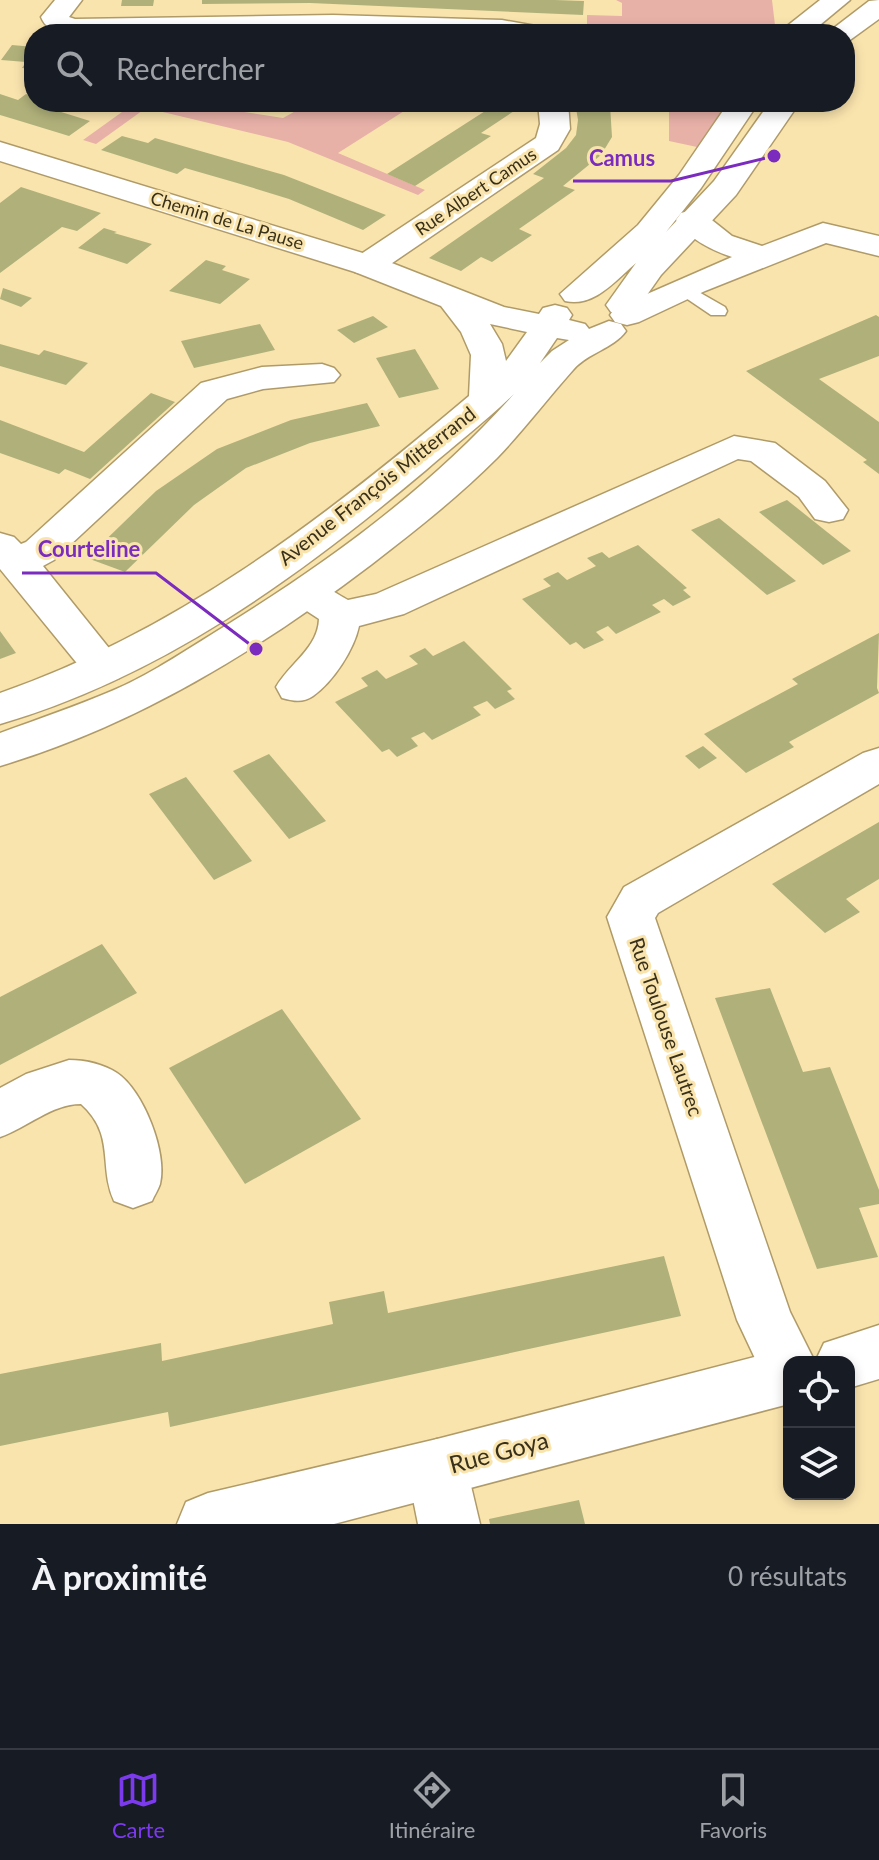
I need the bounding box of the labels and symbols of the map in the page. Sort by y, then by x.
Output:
callout: Camus [573,135,671,181]
street label: Rue Albert Camus [411,142,540,240]
text: Camus [589,144,655,171]
street label: Chemin de La Pause [148,186,307,254]
street label: Avenue François Mitterrand [273,401,480,570]
callout: Courteline [22,527,156,573]
text: Courteline [38,535,141,562]
street label: Rue Toulouse Lautrec [625,934,709,1120]
street label: Rue Goya [446,1424,551,1479]

